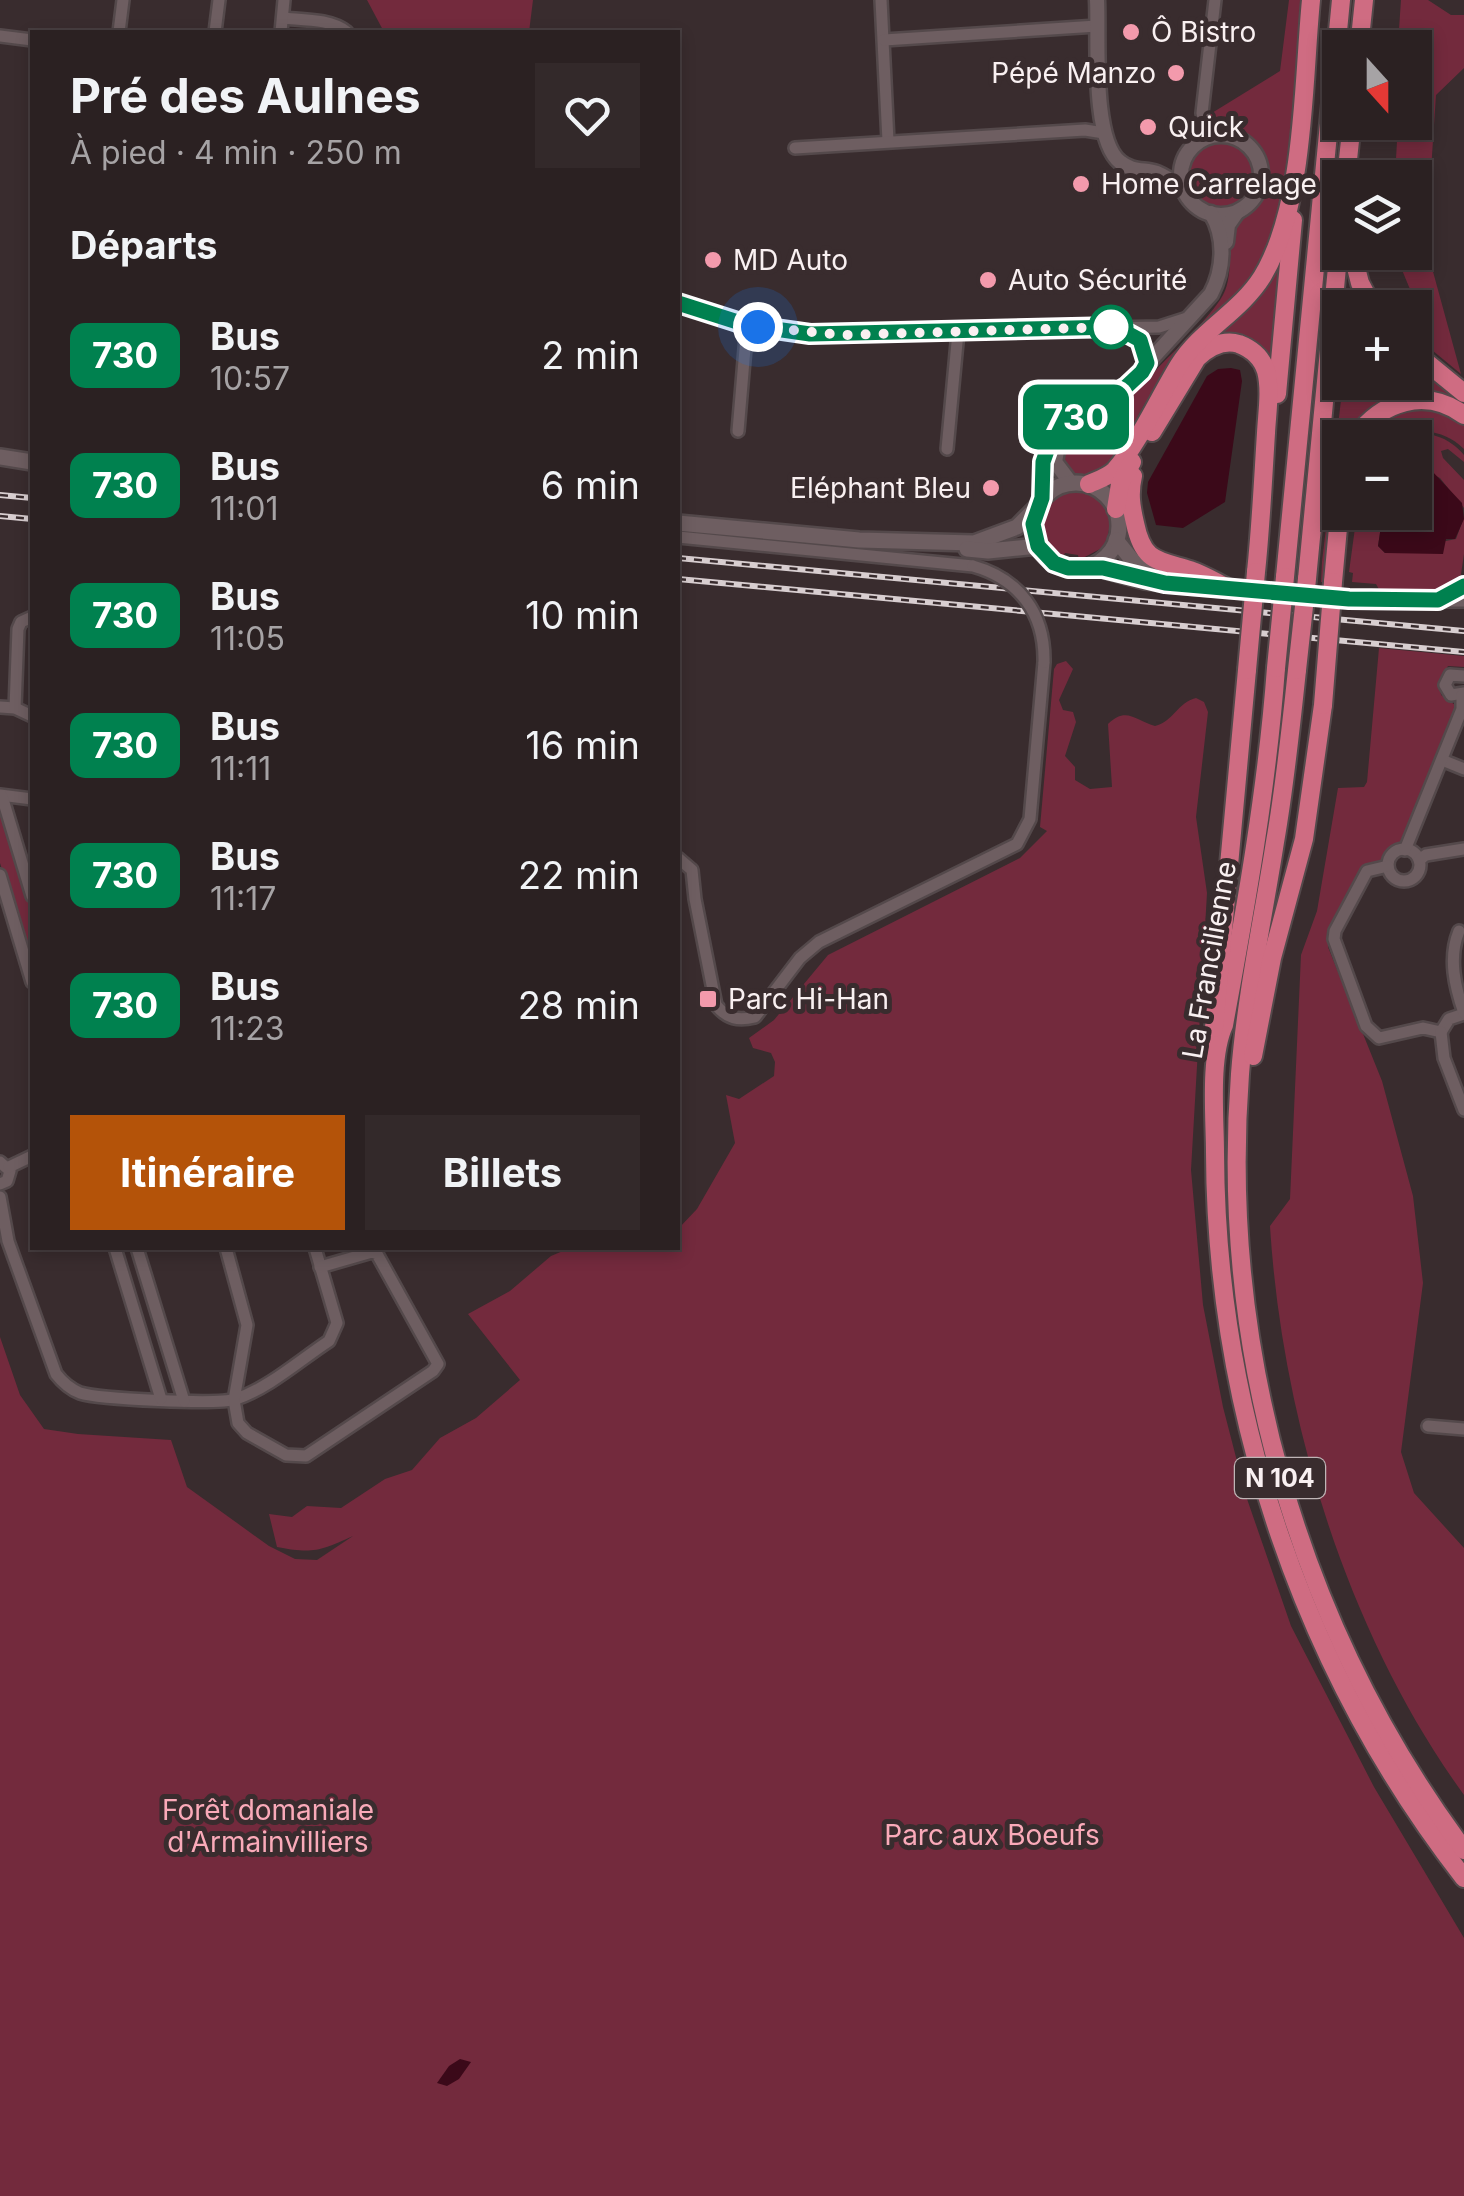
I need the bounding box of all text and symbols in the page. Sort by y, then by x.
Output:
place label: Ô Bistro [1151,15,1256,49]
marker: Ô Bistro [1120,21,1142,43]
north arrow [1322,30,1432,140]
map controls [1322,30,1432,530]
place label: Pépé Manzo [991,56,1156,90]
marker: Pépé Manzo [1165,62,1187,84]
button: heart [535,63,640,168]
text: Pré des Aulnes [70,66,421,125]
place label: Quick [1168,110,1244,144]
marker: Quick [1137,116,1159,138]
text: À pied · 4 min · 250 m [70,133,402,172]
button: layers [1322,160,1432,270]
place label: Home Carrelage [1101,167,1317,201]
marker: Home Carrelage [1070,173,1092,195]
text: Départs [70,222,218,268]
place label: MD Auto [733,243,848,277]
marker: MD Auto [702,249,724,271]
place label: Auto Sécurité [1008,263,1187,297]
marker: Auto Sécurité [977,269,999,291]
button: + [1322,290,1432,400]
your location [733,302,783,352]
unlabelled marker [1090,306,1132,348]
text: Bus [210,313,280,359]
text: 2 min [541,332,640,378]
text: 730 [92,334,158,376]
text: 10:57 [210,359,290,398]
line badge: 730 [1018,384,1134,450]
text: 730 [1043,396,1109,438]
button: − [1322,420,1432,530]
text: Bus [210,443,280,489]
text: 6 min [541,462,640,508]
text: 730 [92,464,158,506]
place label: Eléphant Bleu [790,471,971,505]
marker: Eléphant Bleu [980,477,1002,499]
text: 11:01 [210,489,278,528]
text: Bus [210,573,280,619]
text: 10 min [525,592,640,638]
text: 730 [92,594,158,636]
text: 11:05 [210,619,285,658]
text: Bus [210,703,280,749]
text: 16 min [525,722,640,768]
text: 730 [92,724,158,766]
text: 11:11 [210,749,271,788]
text: Bus [210,833,280,879]
text: 22 min [518,852,640,898]
text: 730 [92,854,158,896]
street label: La Francilienne [1175,859,1243,1061]
text: 11:17 [210,879,276,918]
text: Bus [210,963,280,1009]
text: 28 min [518,982,640,1028]
place label: Parc Hi-Han [728,982,889,1016]
text: 730 [92,984,158,1026]
marker: Parc Hi-Han [697,988,719,1010]
text: 11:23 [210,1009,285,1048]
button: Itinéraire [70,1115,345,1230]
button: Billets [365,1115,640,1230]
road number: N 104 [1235,1458,1325,1498]
park label: Forêt domaniale d'Armainvilliers [162,1793,374,1859]
park label: Parc aux Boeufs [884,1818,1100,1852]

